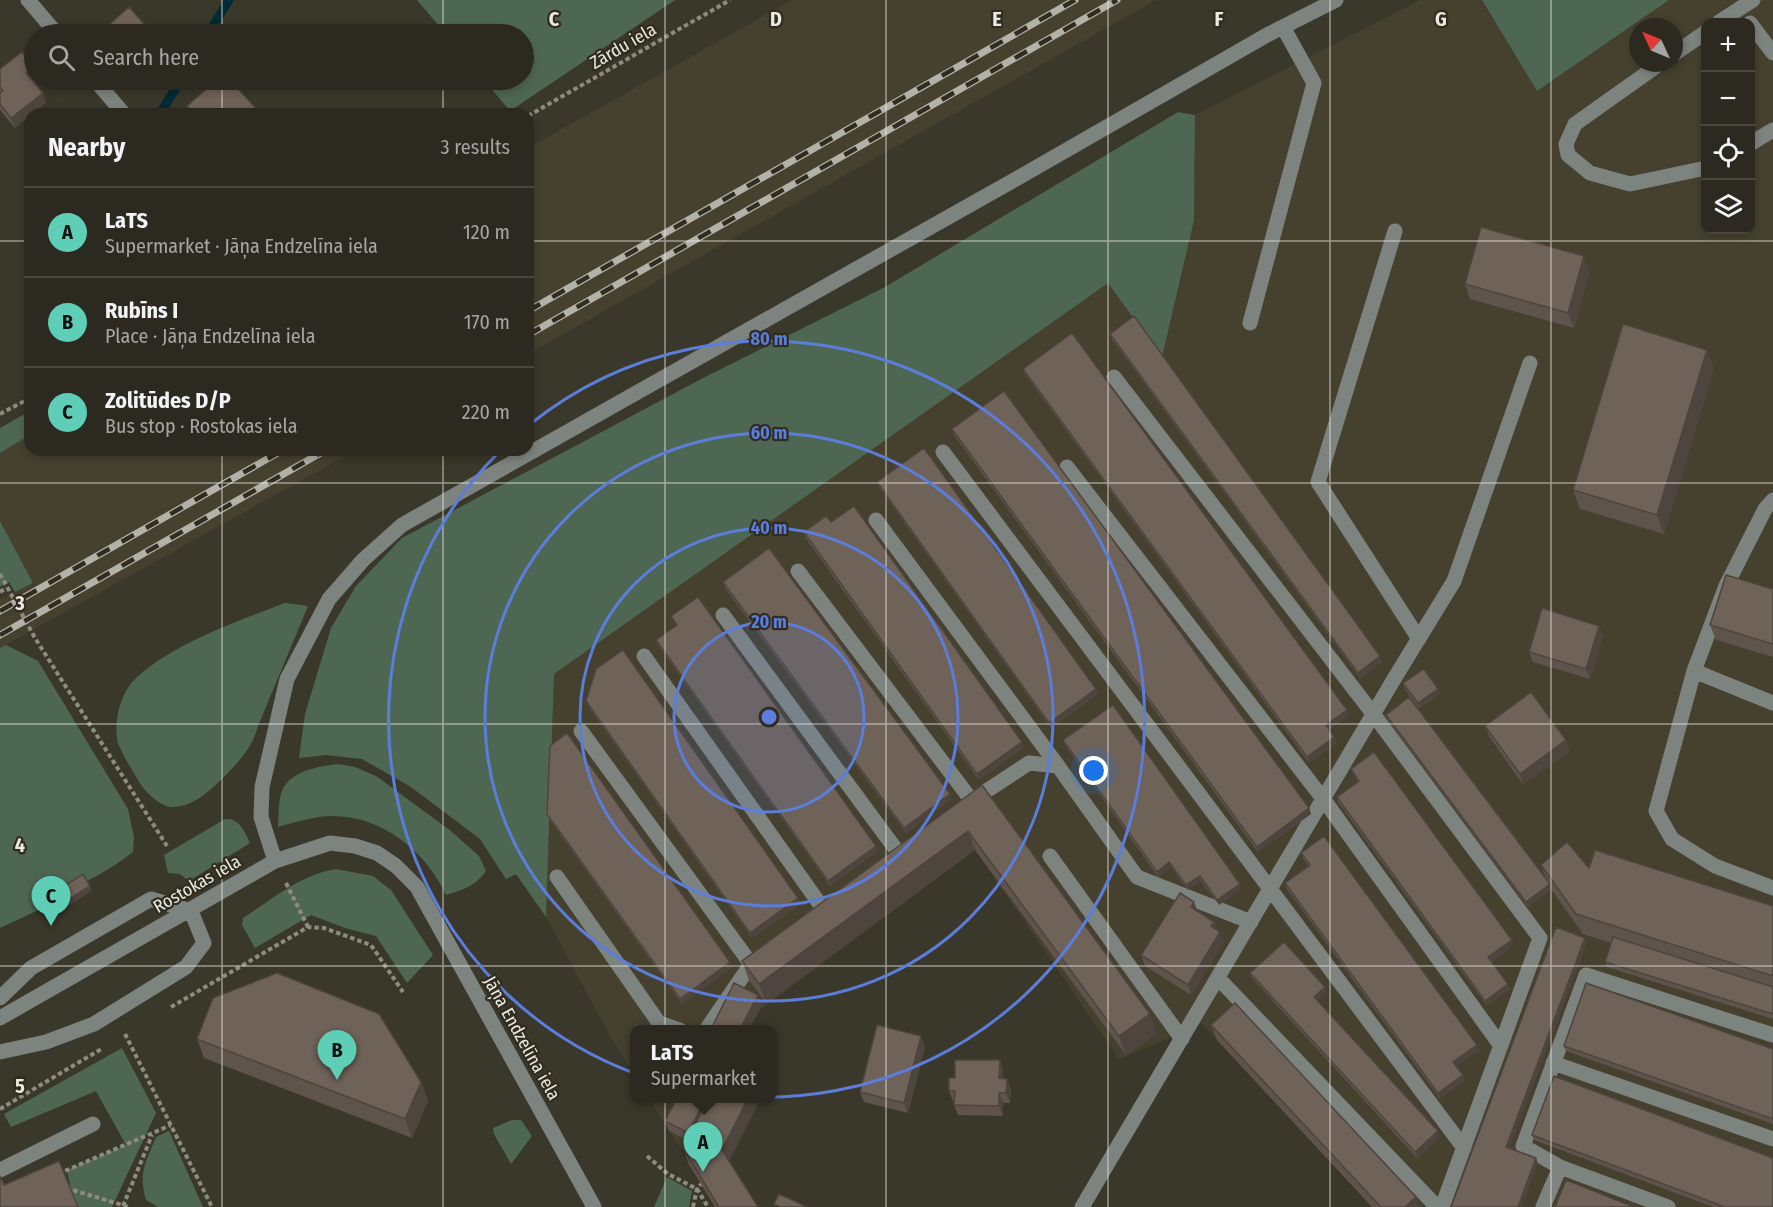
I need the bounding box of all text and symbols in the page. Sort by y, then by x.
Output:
text: C [549,7,560,31]
text: D [770,7,782,31]
text: E [992,7,1002,31]
text: F [1215,7,1224,31]
text: G [1435,7,1447,31]
street label: Zārdu iela [586,18,660,74]
north arrow [1629,18,1683,72]
map controls [1701,18,1755,234]
button: + [1701,18,1755,72]
search box [24,24,534,90]
icon: search [45,41,78,74]
text: Search here [93,44,199,71]
button: − [1701,72,1755,126]
button: locate [1701,126,1755,180]
text: Nearby [48,132,125,163]
text: 3 results [441,135,510,159]
button: layers [1701,180,1755,234]
text: LaTS [105,207,148,234]
text: A [62,220,73,244]
text: 120 m [463,220,510,244]
text: Supermarket · Jāņa Endzelīna iela [105,234,378,258]
text: Rubīns I [105,297,178,324]
text: B [62,310,73,334]
text: 170 m [464,310,510,334]
text: Place · Jāņa Endzelīna iela [105,324,316,348]
text: 80 m [751,328,787,350]
text: Zolitūdes D/P [105,387,231,414]
text: C [62,400,73,424]
text: 220 m [462,400,510,424]
text: Bus stop · Rostokas iela [105,414,297,438]
text: 60 m [751,422,787,444]
text: 40 m [751,517,787,539]
text: 3 [14,591,25,615]
text: 20 m [750,611,787,633]
centre of rings [759,707,779,727]
your location [1079,756,1108,785]
text: 4 [15,833,25,857]
street label: Rostokas iela [149,850,245,918]
pin: C [32,876,70,926]
street label: Jāņa Endzelīna iela [479,972,565,1104]
popup [630,1025,777,1103]
pin: B [318,1030,356,1080]
text: LaTS [651,1039,694,1066]
text: Supermarket [651,1066,756,1090]
text: 5 [15,1074,25,1098]
pin: A [684,1122,722,1172]

